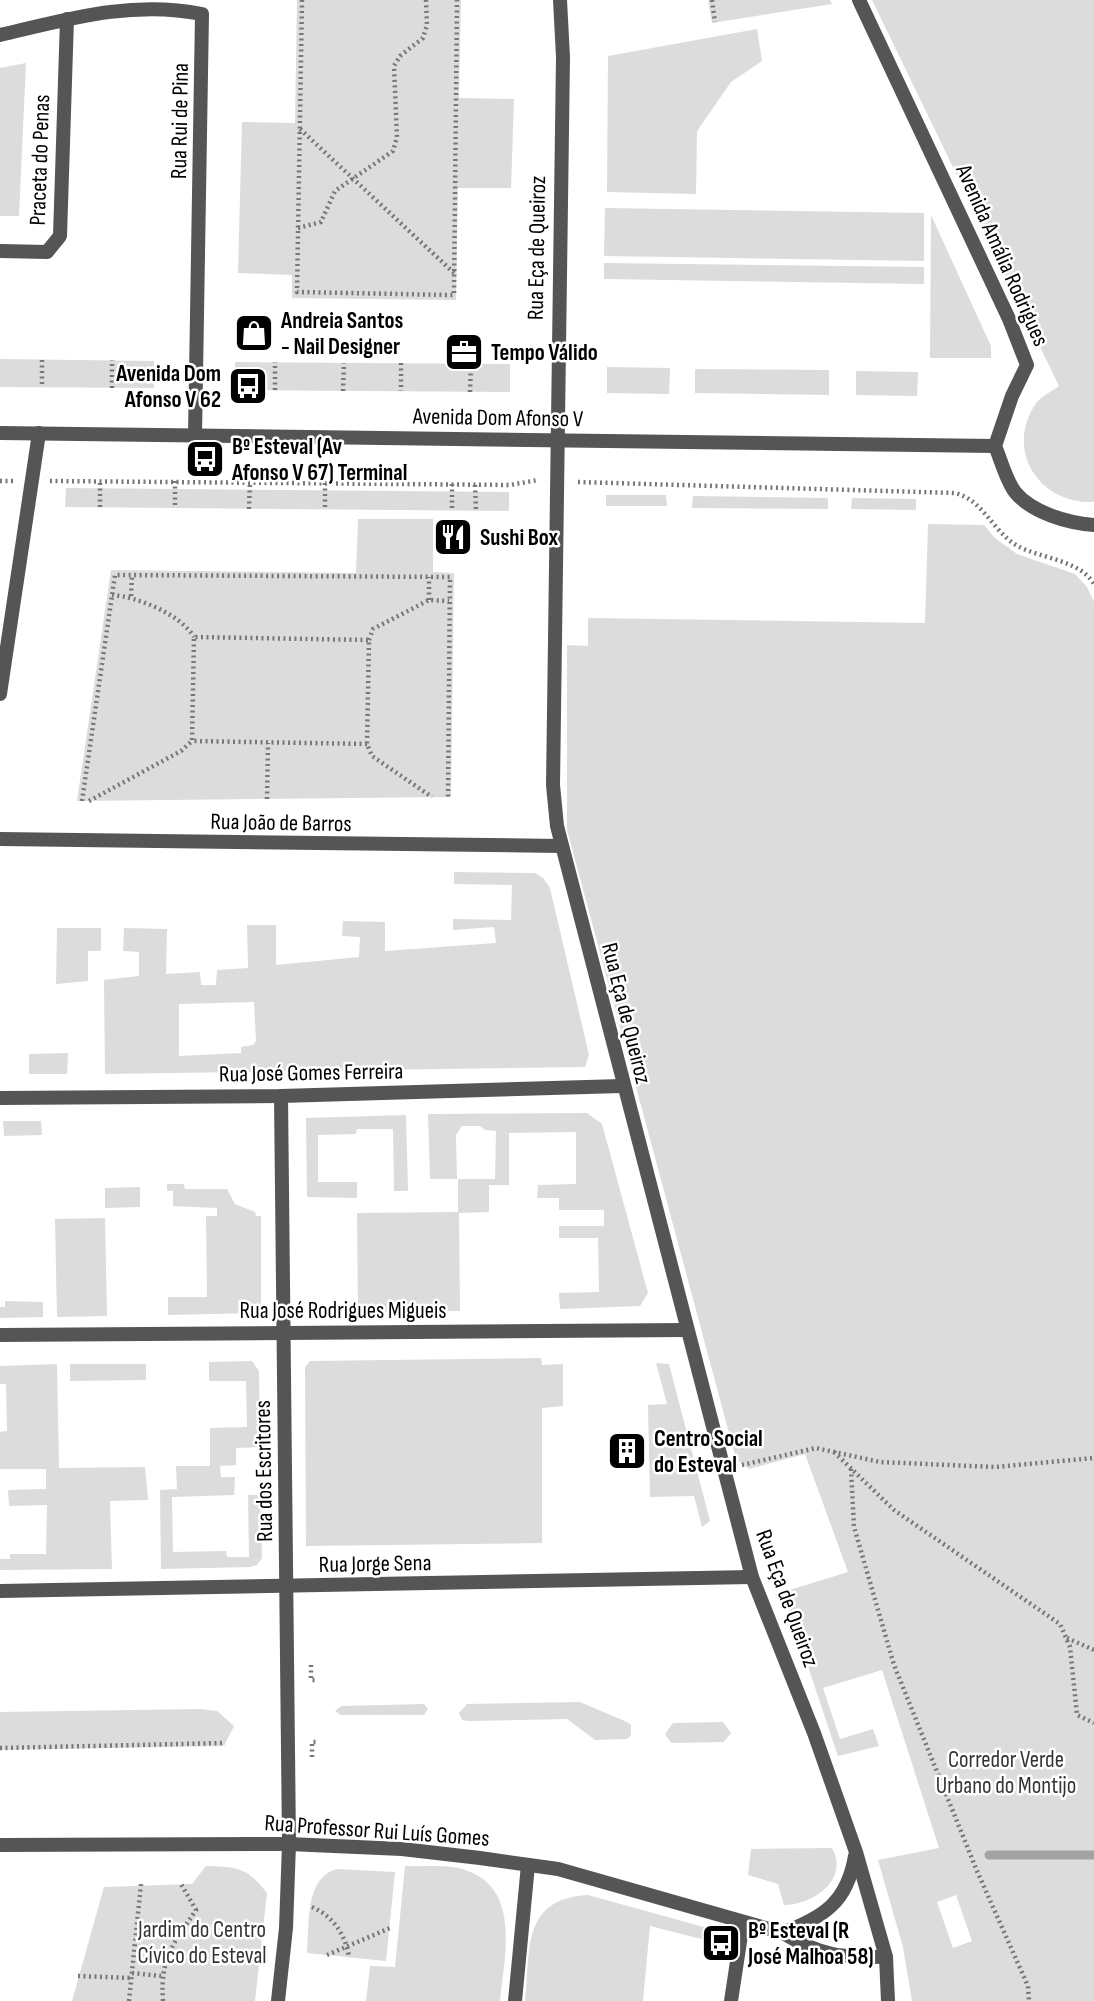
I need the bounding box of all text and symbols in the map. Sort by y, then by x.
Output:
street label: Rua Rui de Pina [165,63,195,179]
street label: Praceta do Penas [24,94,56,226]
street label: Avenida Amália Rodrigues [949,159,1055,351]
street label: Rua Eça de Queiroz [522,176,552,320]
place label: Andreia Santos - Nail Designer [280,307,403,361]
shop icon: Andreia Santos - Nail Designer [233,312,275,354]
office icon: Tempo Válido [443,331,485,373]
place label: Tempo Válido [491,339,598,367]
place label: Avenida Dom Afonso V 62 [115,360,221,414]
bus stop icon: Avenida Dom Afonso V 62 [227,365,269,407]
street label: Avenida Dom Afonso V [412,402,584,433]
place label: Bº Esteval (Av Afonso V 67) Terminal [231,433,407,487]
bus stop icon: Bº Esteval (Av Afonso V 67) Terminal [184,438,226,480]
restaurant icon: Sushi Box [432,516,474,558]
place label: Sushi Box [480,524,558,552]
street label: Rua João de Barros [210,808,352,838]
street label: Rua Eça de Queiroz [595,940,657,1087]
street label: Rua José Gomes Ferreira [219,1057,403,1089]
street label: Rua José Rodrigues Migueis [239,1297,447,1325]
street label: Rua dos Escritores [249,1400,279,1542]
place label: Centro Social do Esteval [654,1425,763,1479]
building icon: Centro Social do Esteval [606,1430,648,1472]
street label: Rua Eça de Queiroz [749,1526,825,1671]
street label: Rua Jorge Sena [318,1549,432,1579]
park label: Corredor Verde Urbano do Montijo [936,1746,1076,1800]
street label: Rua Professor Rui Luís Gomes [264,1809,490,1853]
park label: Jardim do Centro Cívico do Esteval [137,1916,267,1970]
place label: Bº Esteval (R José Malhoa 58) [747,1917,874,1971]
bus stop icon: Bº Esteval (R José Malhoa 58) [700,1922,742,1964]

